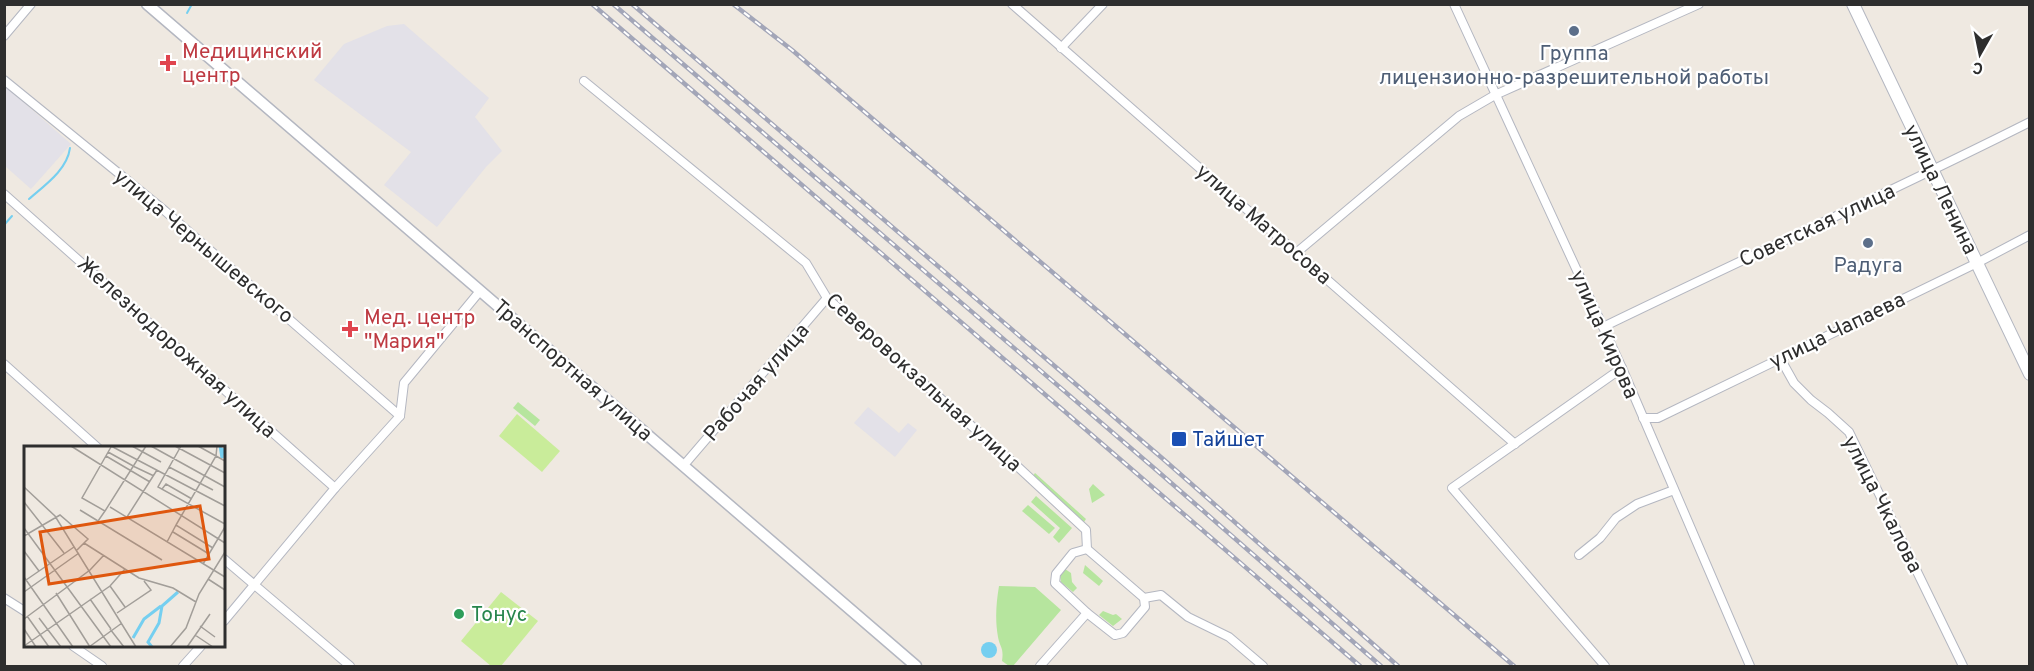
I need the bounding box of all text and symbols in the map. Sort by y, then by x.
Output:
marker: Группа лицензионно-разрешительной работы [1567,24,1581,38]
north arrow [1950,24,2010,84]
place label: Медицинский центр [182,39,322,90]
place label: Группа лицензионно-разрешительной работы [1379,41,1769,92]
marker: Медицинский центр [159,54,177,72]
text: С [1971,56,1985,78]
street label: улица Ленина [1896,120,1983,259]
street label: улица Матросова [1189,159,1337,292]
street label: улица Чернышевского [107,164,299,331]
street label: Советская улица [1735,178,1900,274]
marker: Радуга [1861,236,1875,250]
street label: Железнодорожная улица [71,252,281,445]
place label: Радуга [1833,253,1903,280]
street label: улица Кирова [1563,266,1644,403]
street label: улица Чапаева [1765,287,1910,376]
street label: Северовокзальная улица [819,288,1027,478]
street label: Транспортная улица [486,294,658,448]
place label: Мед. центр "Мария" [364,305,475,356]
street label: Рабочая улица [698,318,816,448]
marker: Мед. центр "Мария" [341,320,359,338]
place label: Тайшет [1192,427,1265,454]
marker: Тайшет [1170,430,1188,448]
street label: улица Чкалова [1835,431,1928,578]
inset map [24,446,225,647]
place label: Тонус [471,602,527,629]
marker: Тонус [452,607,466,621]

